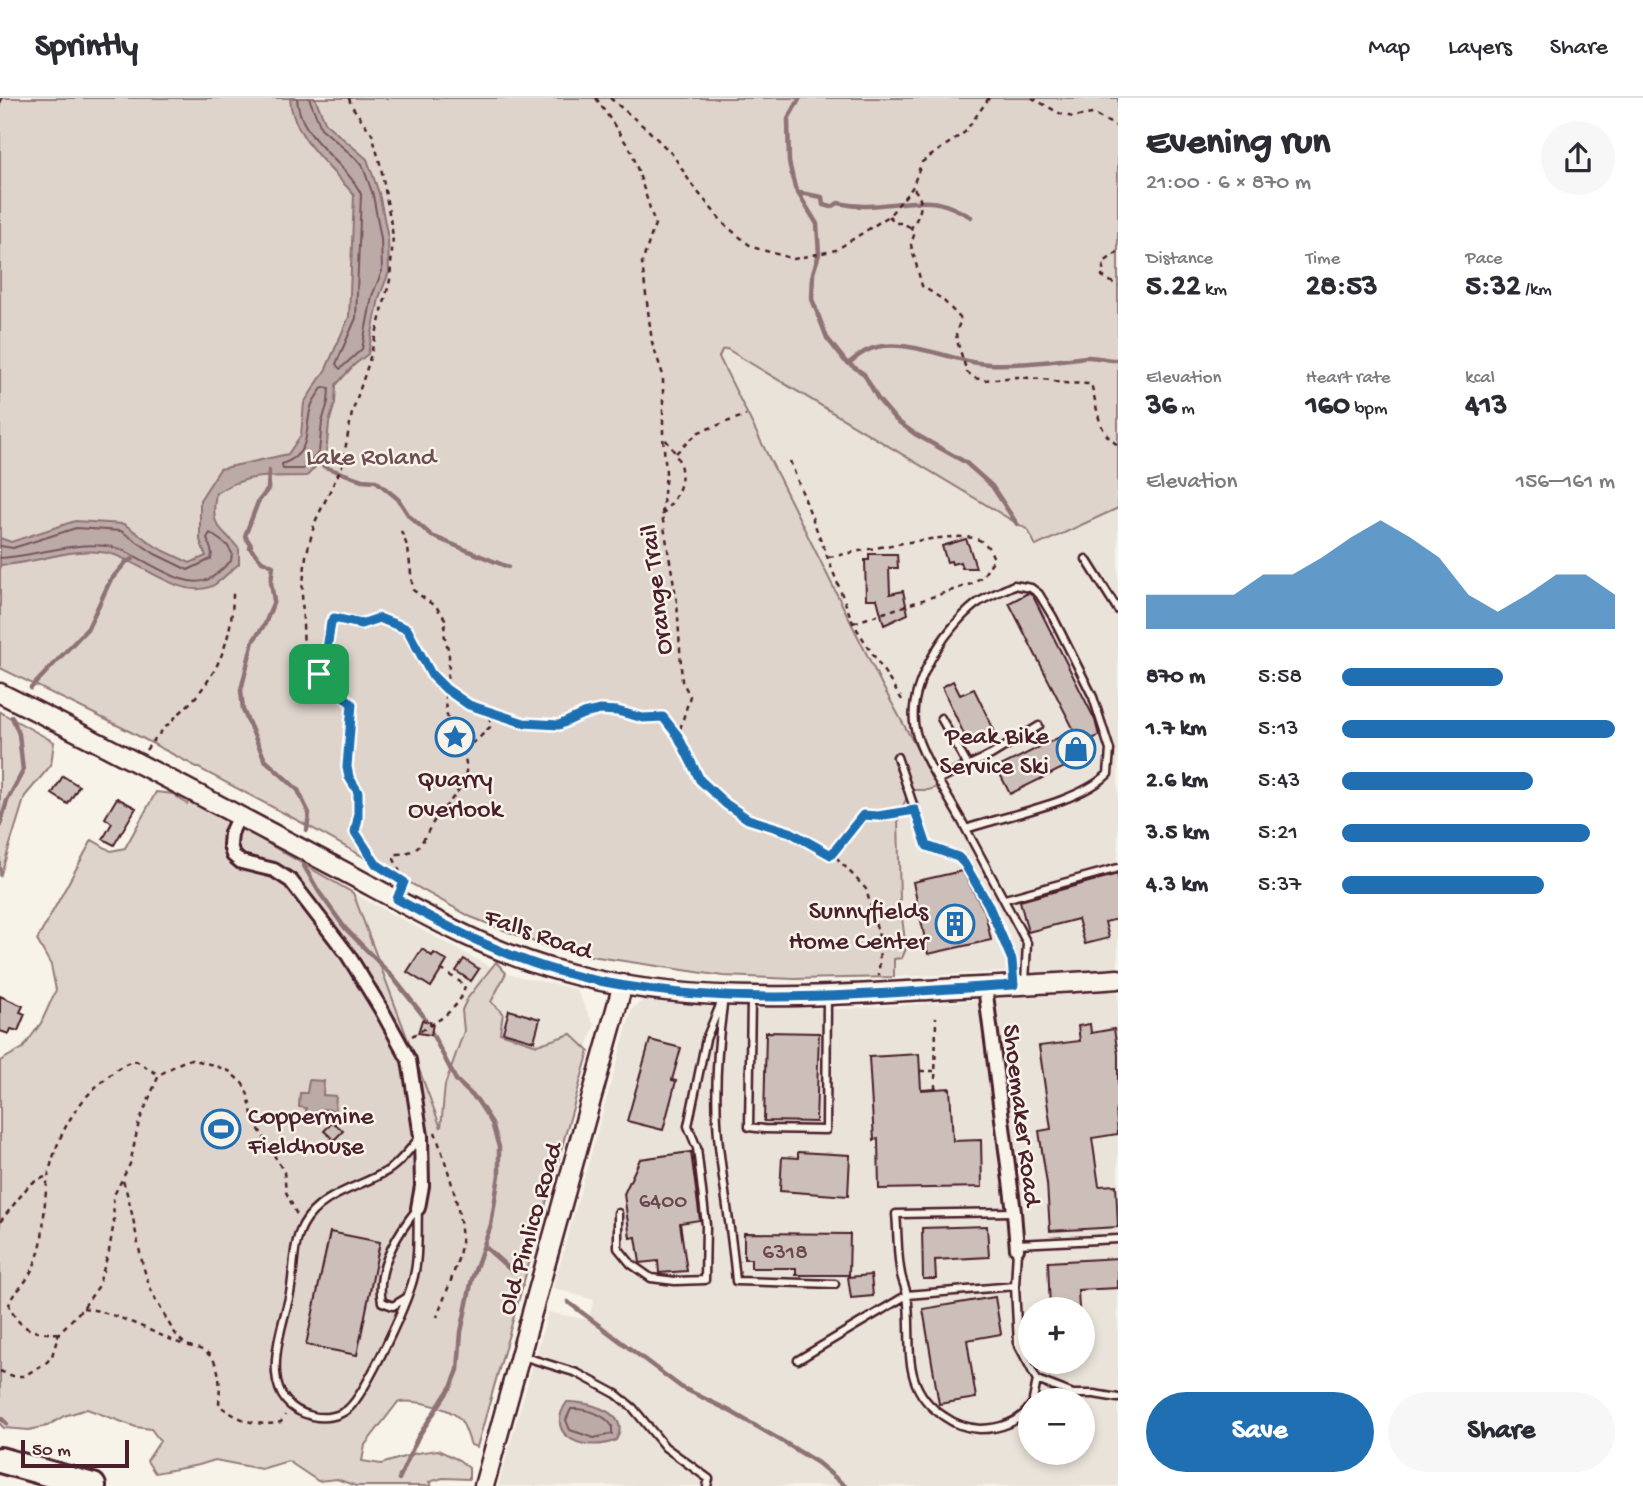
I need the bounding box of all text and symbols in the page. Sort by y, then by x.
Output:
text: Sprintly [35,29,138,67]
text: Map [1368,34,1410,63]
text: Layers [1448,34,1512,63]
text: Share [1550,34,1608,63]
button: share [1541,121,1615,195]
text: Evening run [1146,122,1330,166]
text: 21:00 · 6 × 870 m [1146,170,1311,197]
text: Distance [1146,248,1213,271]
text: Time [1306,248,1340,271]
text: Pace [1465,248,1503,271]
text: 5.22 [1146,271,1201,306]
text: 28:53 [1306,271,1378,306]
text: 5:32 [1465,271,1521,306]
text: km [1201,279,1227,302]
text: /km [1521,279,1552,302]
text: Elevation [1146,367,1222,390]
text: Heart rate [1306,367,1391,390]
text: kcal [1465,367,1495,390]
text: 36 [1146,390,1177,425]
text: 160 [1306,390,1350,425]
text: 413 [1465,390,1507,425]
text: m [1177,398,1195,421]
text: bpm [1350,398,1387,421]
park label: Lake Roland [306,444,438,475]
text: Elevation [1146,469,1237,496]
text: 156–161 m [1516,469,1615,496]
street label: Orange Trail [635,523,682,656]
pin [289,644,349,704]
icon: arrive [300,655,338,693]
text: 870 m [1146,664,1205,691]
text: 5:58 [1258,664,1302,691]
place icon: Quarry Overlook [434,716,476,758]
text: 1.7 km [1146,716,1207,743]
text: 5:13 [1258,716,1299,743]
place label: Peak Bike Service Ski [940,723,1050,784]
shop icon: Peak Bike Service Ski [1055,728,1097,770]
place label: Quarry Overlook [408,766,504,827]
text: 2.6 km [1146,768,1208,795]
text: 5:43 [1258,768,1300,795]
text: 3.5 km [1146,820,1209,847]
text: 5:21 [1258,820,1298,847]
text: 4.3 km [1146,872,1208,899]
text: 5:37 [1258,872,1301,899]
place label: Sunnyfields Home Center [789,898,931,959]
street label: Falls Road [479,903,597,970]
building icon: Sunnyfields Home Center [934,903,976,945]
street label: Shoemaker Road [993,1023,1046,1210]
place label: Coppermine Fieldhouse [247,1103,374,1164]
sports icon: Coppermine Fieldhouse [200,1108,242,1150]
street label: Old Pimlico Road [493,1138,572,1319]
house number: 6400 [639,1189,687,1216]
house number: 6318 [762,1240,808,1267]
map controls [1018,1297,1095,1465]
button: + [1018,1297,1095,1374]
button: − [1018,1388,1095,1465]
button: Save [1146,1392,1374,1472]
button: Share [1388,1392,1615,1472]
scale bar [21,1437,130,1469]
text: 50 m [32,1440,71,1463]

